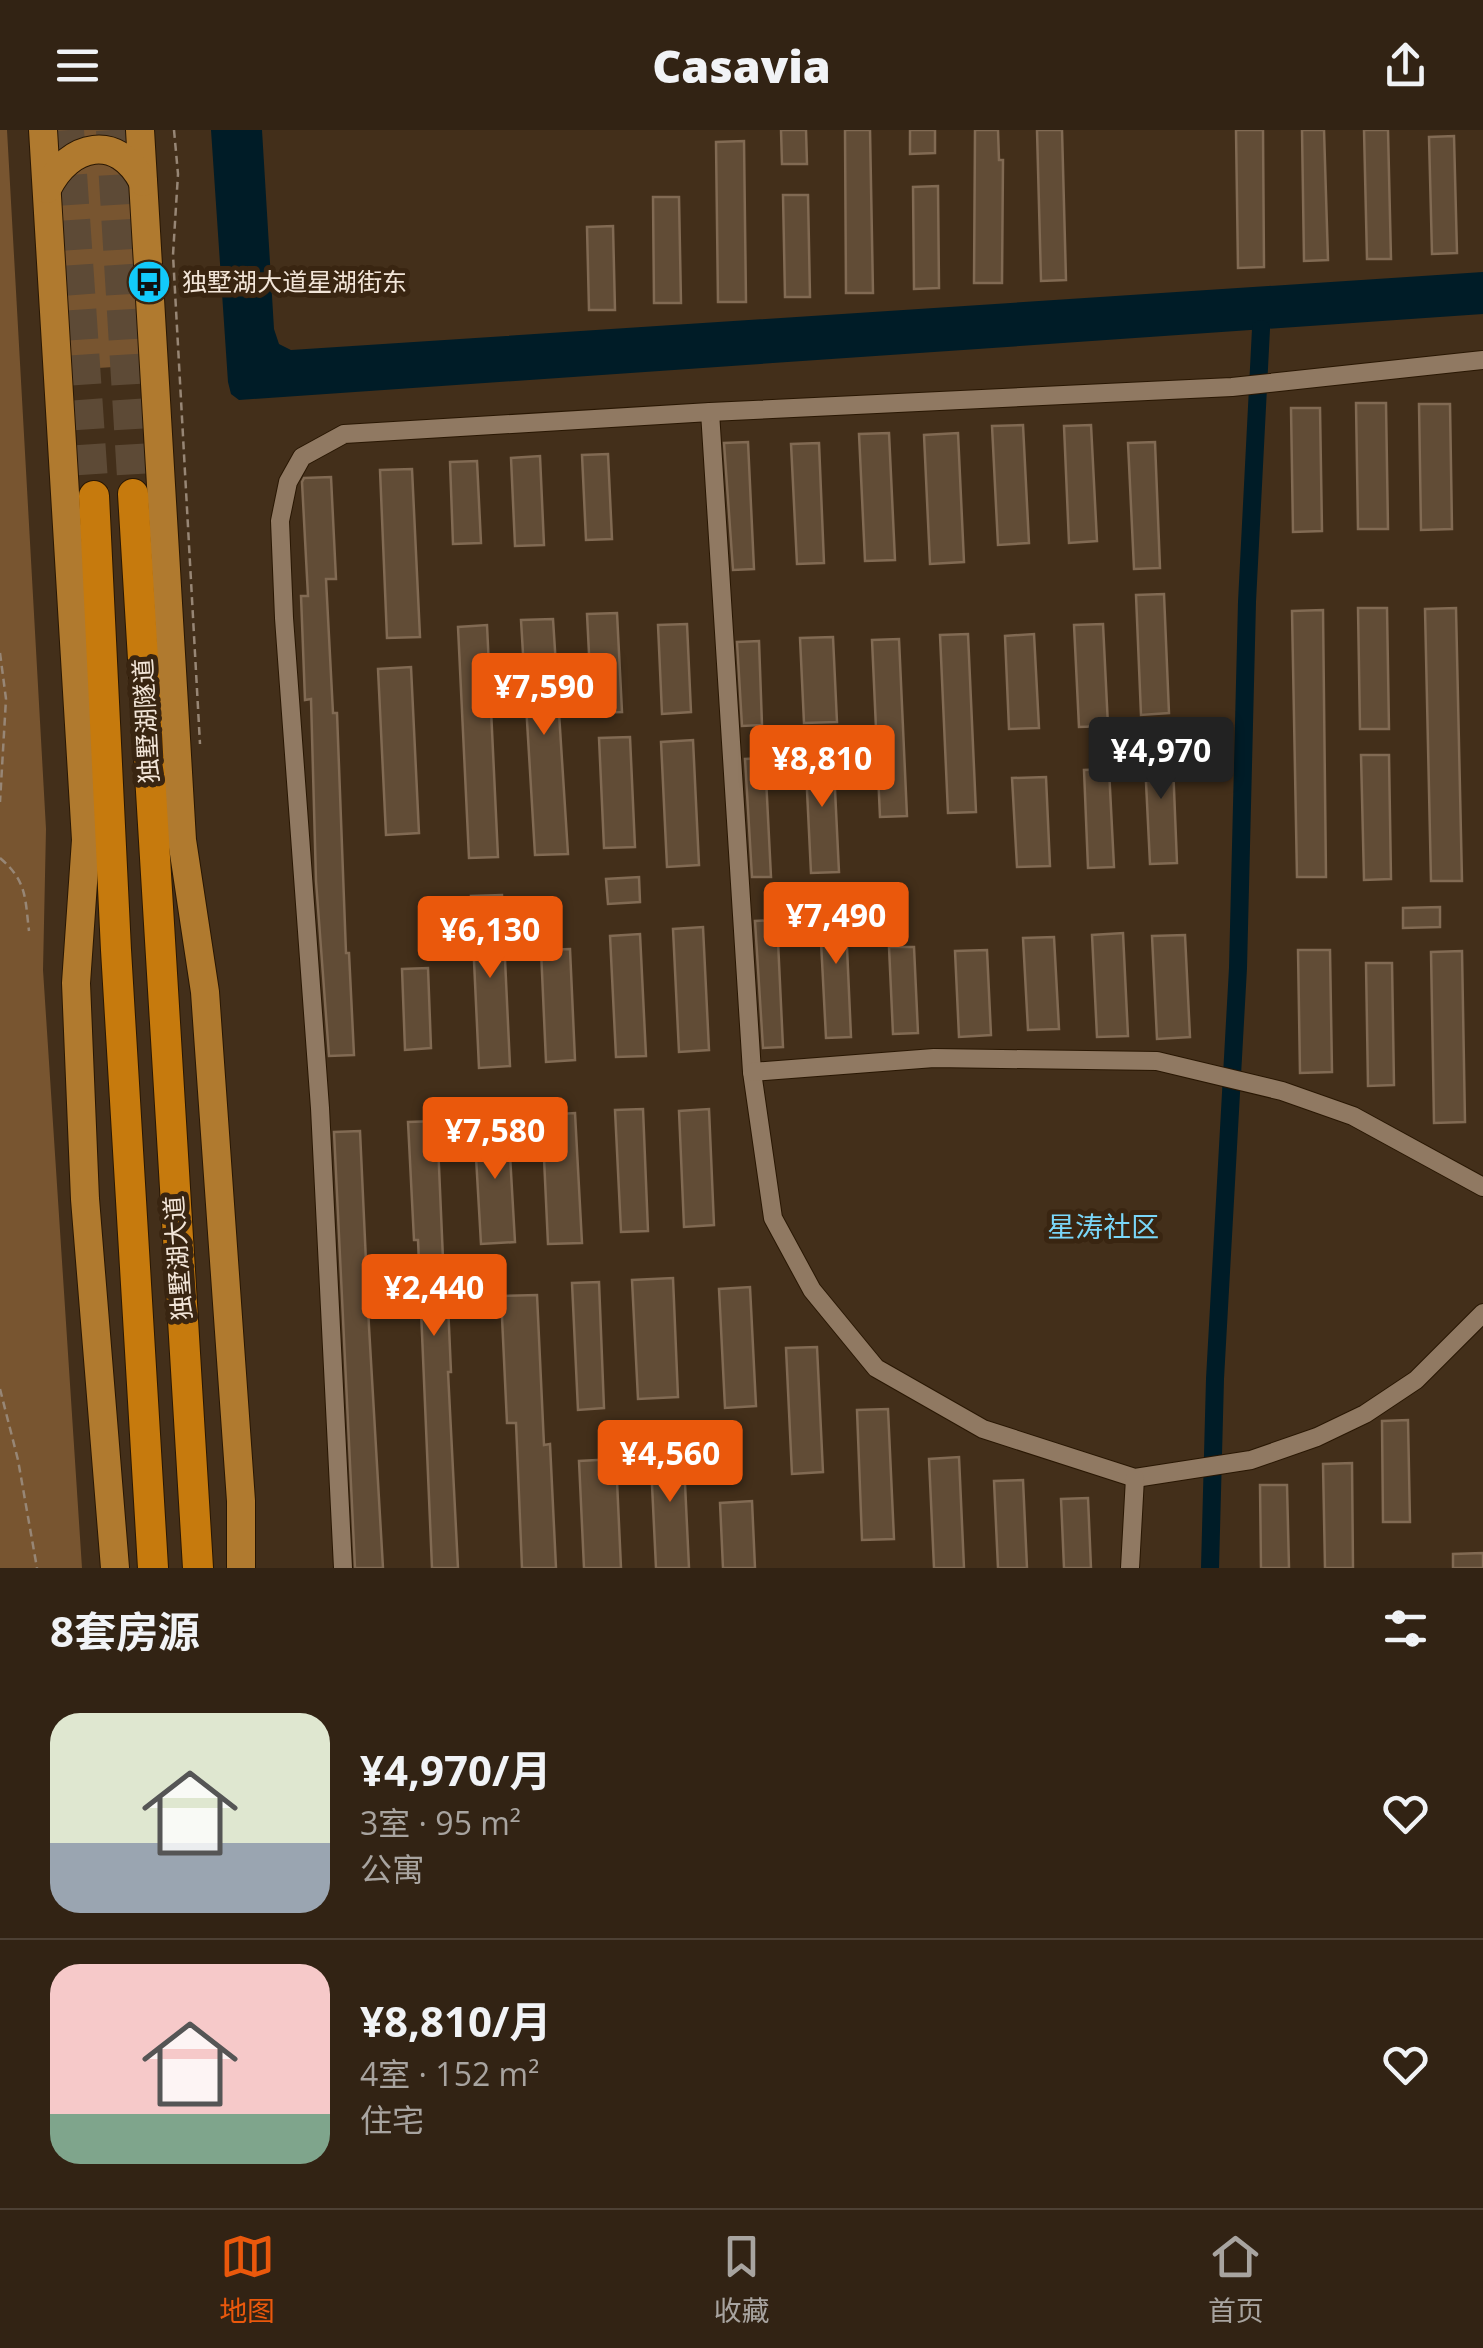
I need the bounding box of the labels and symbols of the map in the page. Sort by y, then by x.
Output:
bus stop icon: 独墅湖大道星湖街东 [126,259,172,305]
place label: 独墅湖大道星湖街东 [182,264,407,298]
pin: ¥7,590 [463,653,625,738]
street label: 独墅湖隧道 [125,658,165,784]
pin: ¥4,970 [1080,717,1242,802]
pin: ¥8,810 [741,725,903,810]
pin: ¥7,490 [755,882,917,967]
pin: ¥6,130 [409,896,571,981]
pin: ¥7,580 [414,1097,576,1182]
street label: 独墅湖大道 [156,1195,198,1322]
district label: 星涛社区 [1047,1207,1159,1245]
pin: ¥2,440 [353,1254,515,1339]
pin: ¥4,560 [589,1420,751,1505]

